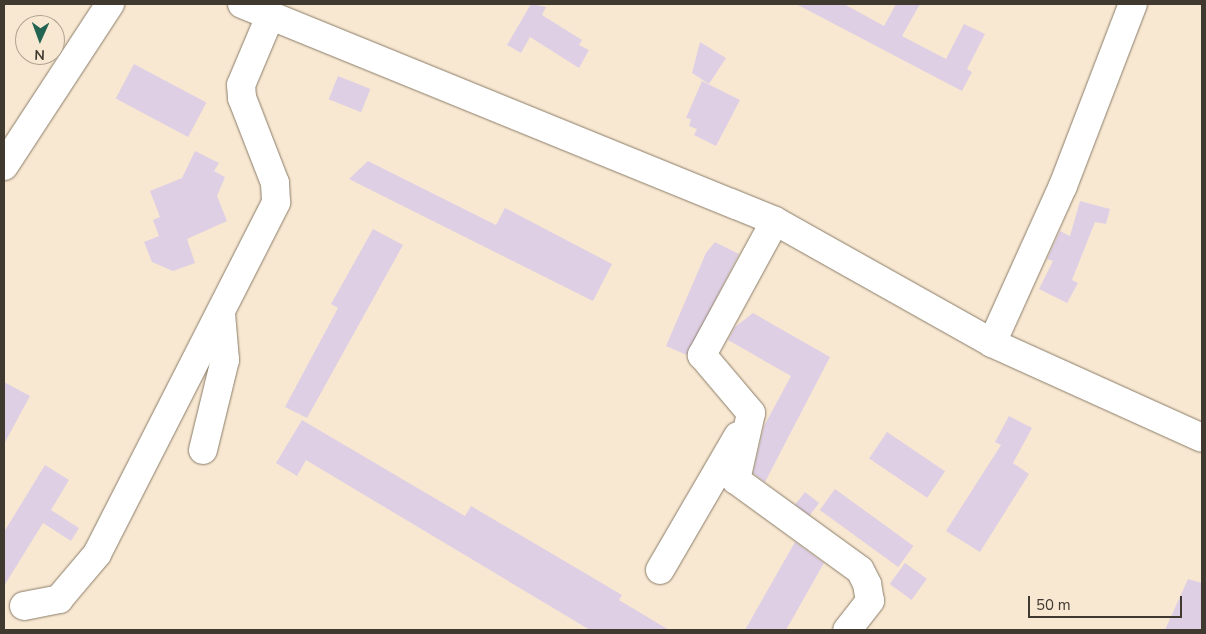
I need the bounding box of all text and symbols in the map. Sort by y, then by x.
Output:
north arrow [15,15,65,65]
text: N [34,45,45,64]
scale bar [1031,586,1185,618]
text: 50 m [1036,595,1071,615]

